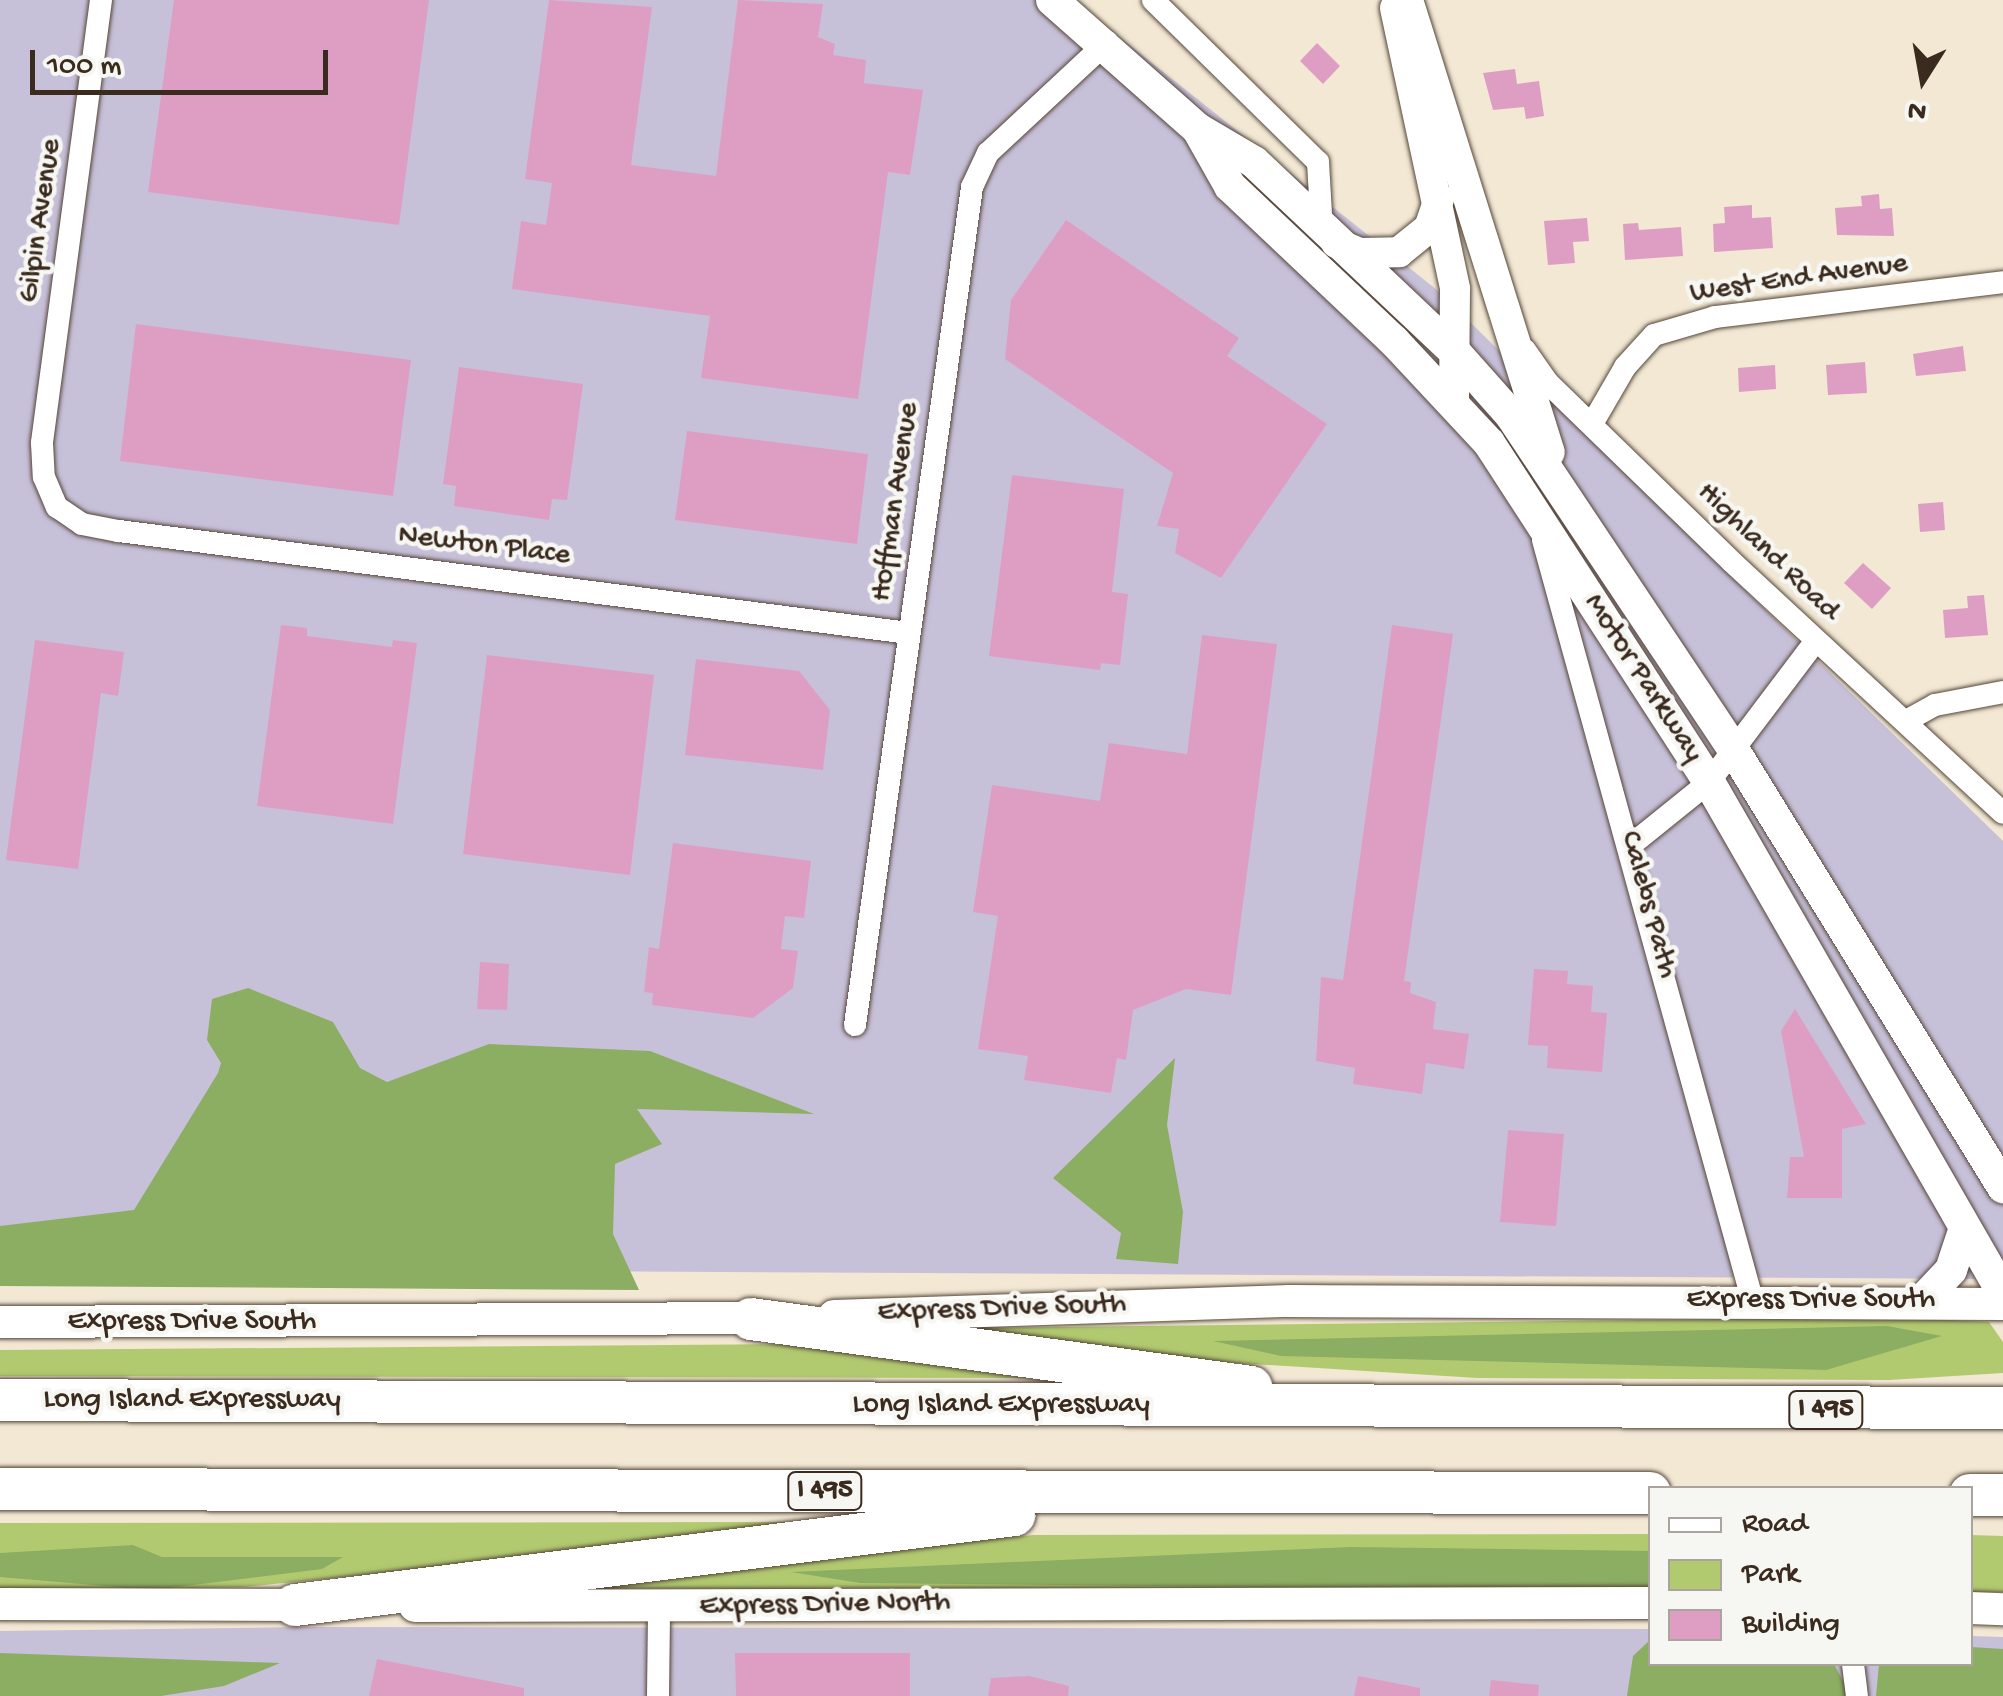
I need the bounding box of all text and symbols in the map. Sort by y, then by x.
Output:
scale bar [35,30,332,92]
north arrow [1873,30,1973,130]
text: 100 m [47,50,122,85]
text: N [1905,92,1929,128]
street label: Gilpin Avenue [13,137,71,305]
street label: West End Avenue [1688,247,1910,313]
street label: Hoffman Avenue [865,400,929,604]
street label: Highland Road [1688,476,1846,630]
street label: Newton Place [396,519,572,575]
street label: Motor Parkway [1574,588,1710,770]
street label: Calebs Path [1610,828,1684,982]
street label: Express Drive South [1687,1283,1935,1319]
street label: Express Drive South [877,1288,1127,1332]
street label: Express Drive South [68,1305,316,1341]
street label: Long Island Expressway [43,1383,341,1419]
road number: I 495 [1786,1387,1866,1433]
street label: Long Island Expressway [852,1388,1150,1424]
road number: I 495 [785,1468,865,1514]
legend [1648,1486,1973,1666]
text: Road [1742,1508,1808,1543]
text: Park [1742,1558,1799,1593]
street label: Express Drive North [699,1586,951,1626]
text: Building [1742,1608,1840,1643]

